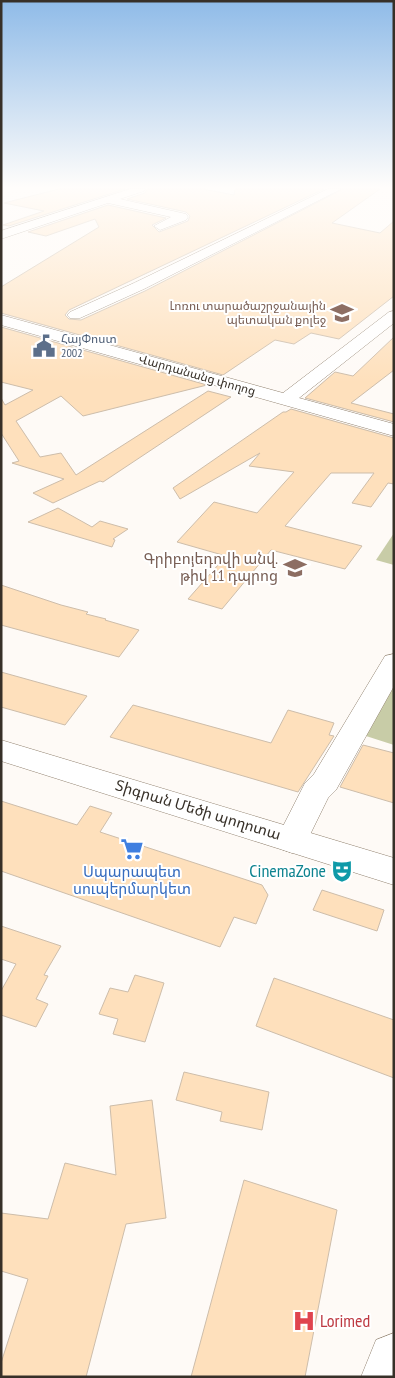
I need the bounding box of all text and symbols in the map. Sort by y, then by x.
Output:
place label: Լոռու տարածաշրջանային պետական քոլեջ [169,298,326,327]
school or university icon: Լոռու տարածաշրջանային պետական քոլեջ [329,300,355,326]
place label: ՀայՓոստ 2002 [61,331,117,360]
public building icon: ՀայՓոստ 2002 [31,333,57,359]
street label: Վարդանանց փողոց [137,351,257,398]
place label: Գրիբոյեդովի անվ. թիվ 11 դպրոց [143,549,278,585]
school or university icon: Գրիբոյեդովի անվ. թիվ 11 դպրոց [282,555,308,581]
street label: Տիգրան Մեծի պողոտա [113,775,283,844]
supermarket icon: Սպարապետ սուպերմարկետ [119,836,145,862]
theatre icon: CinemaZone [329,858,355,884]
place label: CinemaZone [249,859,326,882]
place label: Սպարապետ սուպերմարկետ [73,862,191,898]
hospital icon: Lorimed [291,1308,317,1334]
place label: Lorimed [320,1309,370,1332]

